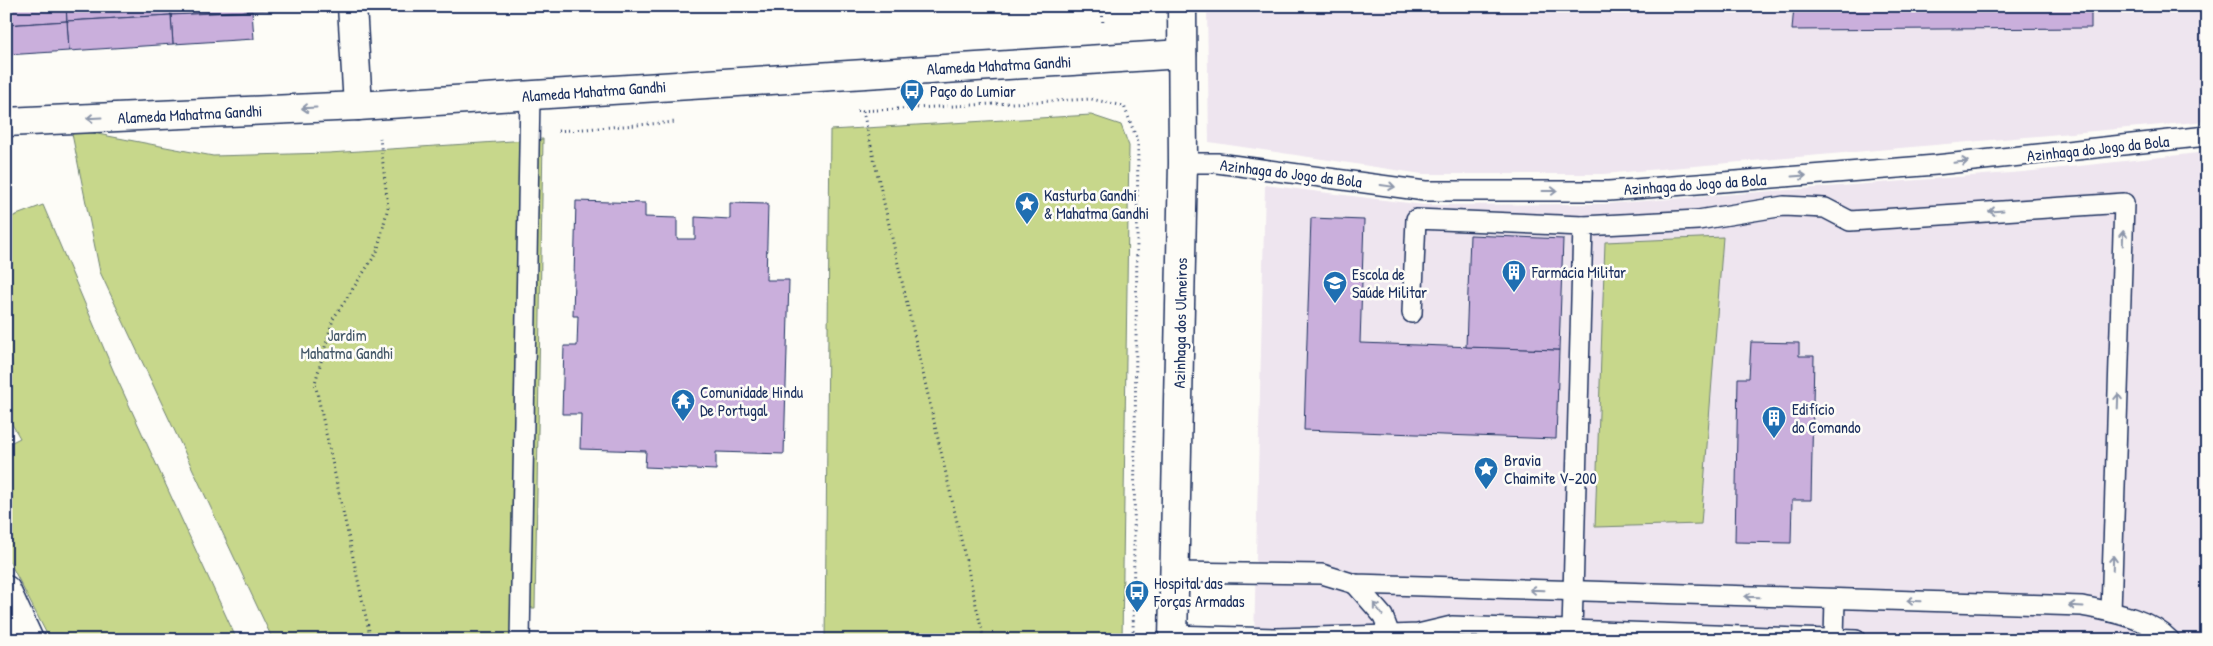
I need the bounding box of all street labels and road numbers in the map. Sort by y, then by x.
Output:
street label: Alameda Mahatma Gandhi [926,50,1072,80]
street label: Alameda Mahatma Gandhi [521,75,667,107]
street label: Alameda Mahatma Gandhi [117,99,263,129]
street label: Azinhaga do Jogo da Bola [2026,130,2170,166]
street label: Azinhaga do Jogo da Bola [1219,153,1363,193]
street label: Azinhaga do Jogo da Bola [1623,168,1767,200]
street label: Azinhaga dos Ulmeiros [1168,257,1192,389]

